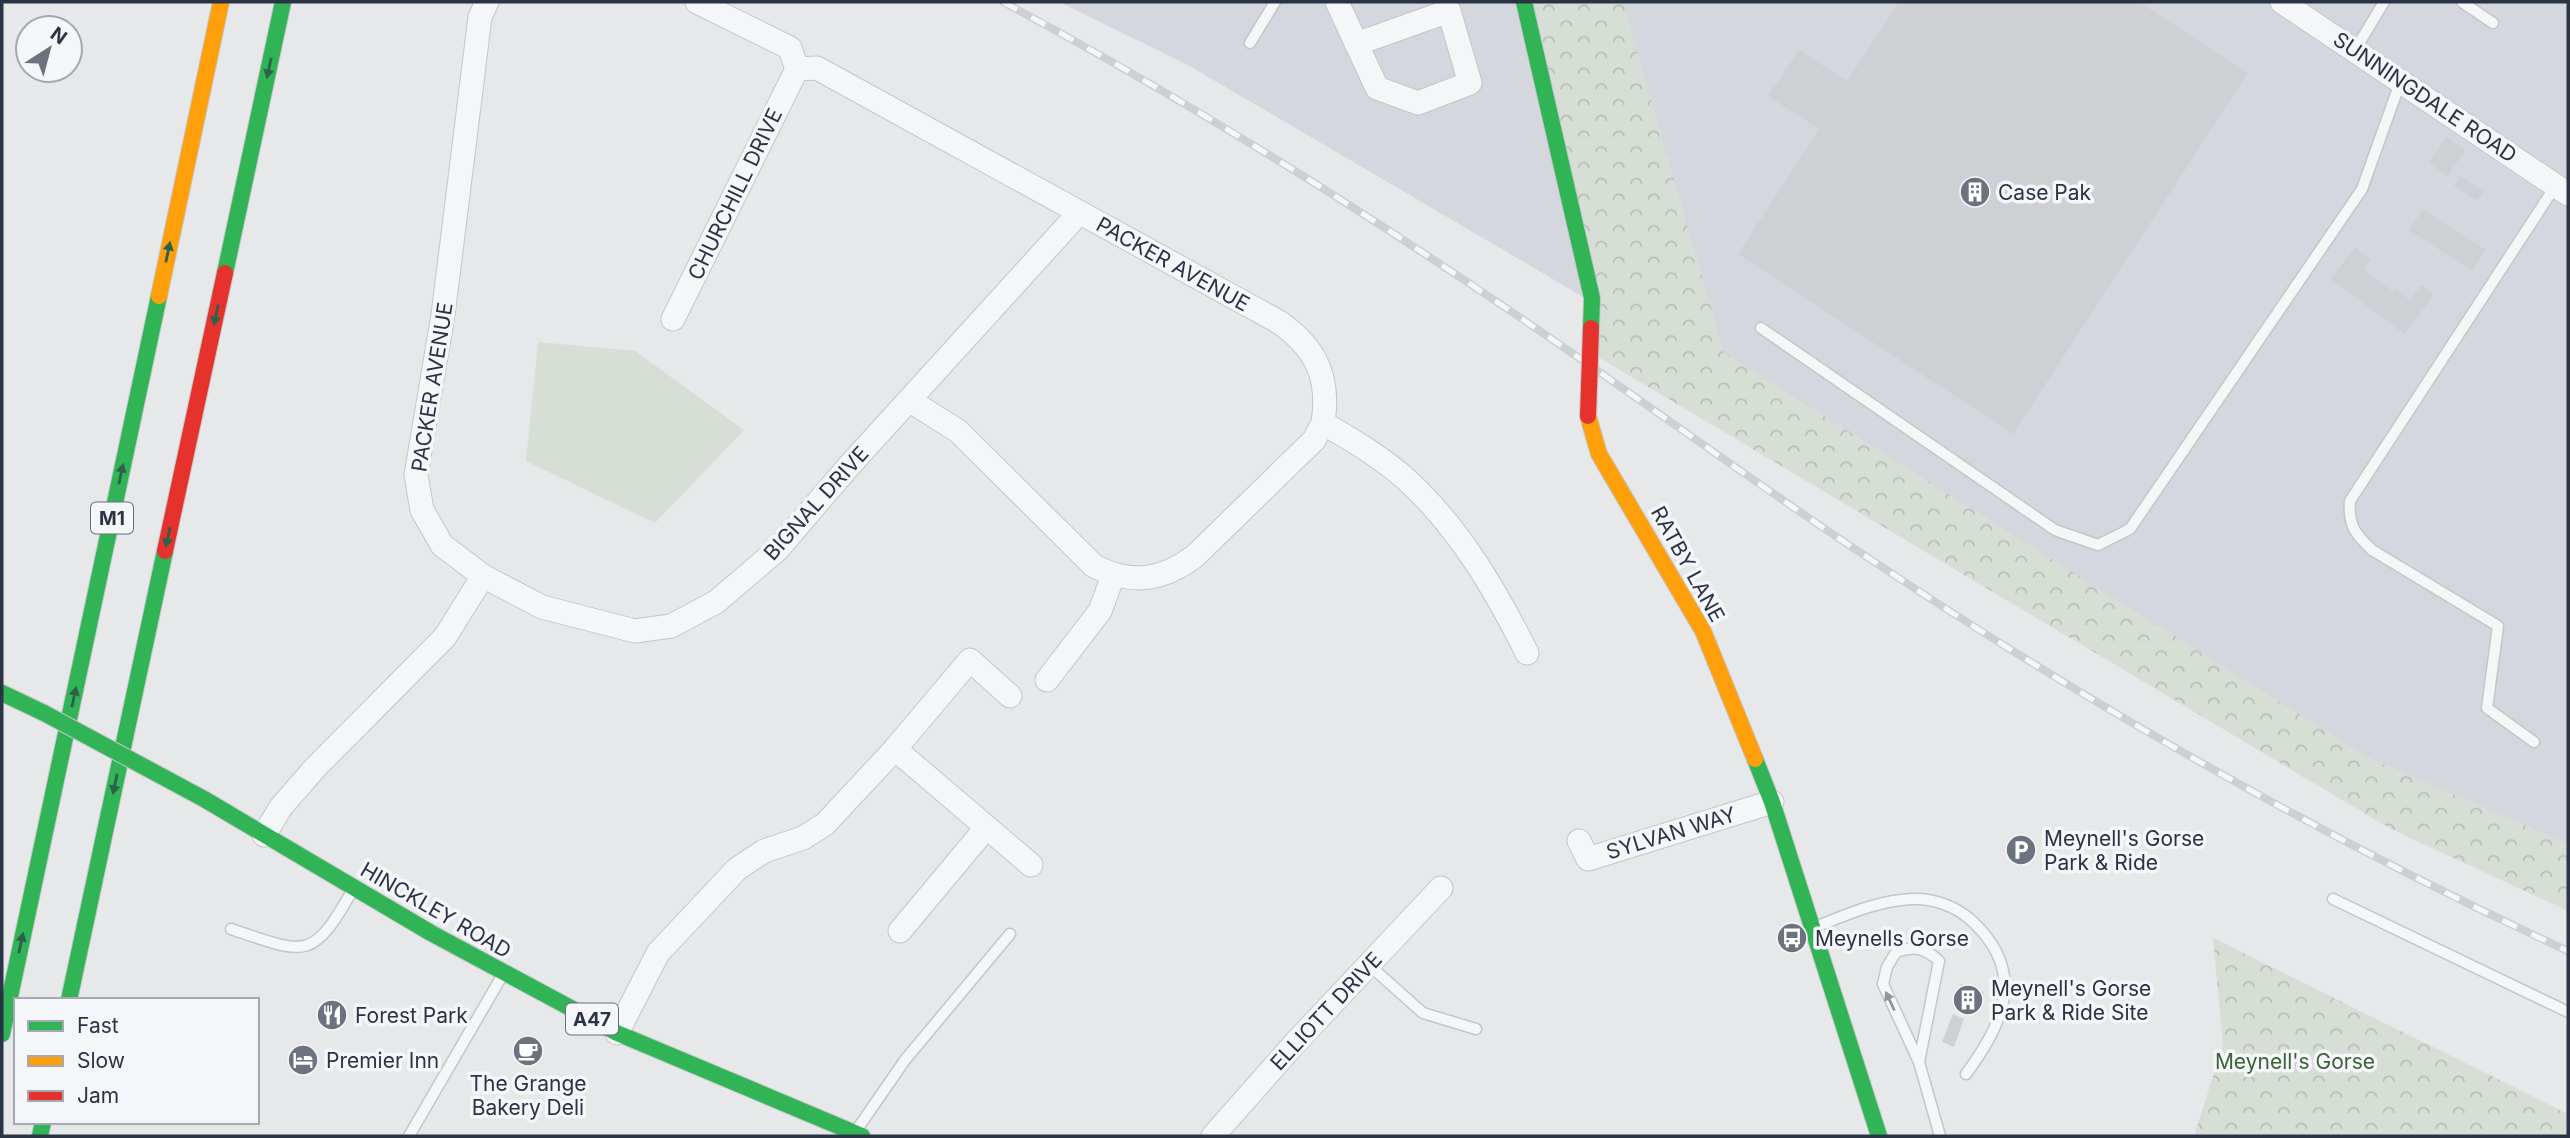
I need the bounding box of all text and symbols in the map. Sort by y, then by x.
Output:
north arrow [14,14,84,84]
text: N [46,22,71,49]
street label: SUNNINGDALE ROAD [2329,26,2521,168]
one-way arrow [263,58,274,80]
street label: CHURCHILL DRIVE [683,104,787,284]
building icon: Case Pak [1958,175,1992,209]
place label: Case Pak [1998,180,2092,205]
street label: PACKER AVENUE [1092,212,1254,316]
one-way arrow [163,241,174,263]
street label: PACKER AVENUE [406,300,458,474]
one-way arrow [210,304,221,326]
street label: BIGNAL DRIVE [758,441,874,565]
one-way arrow [116,463,127,485]
street label: RATBY LANE [1646,502,1730,626]
road number: M1 [91,503,133,534]
one-way arrow [163,526,174,548]
one-way arrow [68,686,79,708]
one-way arrow [110,773,121,795]
street label: SYLVAN WAY [1603,801,1739,865]
place label: Meynell's Gorse Park & Ride [2044,826,2204,875]
parking icon: Meynell's Gorse Park & Ride [2004,833,2038,867]
street label: HINCKLEY ROAD [356,857,516,963]
bus stop icon: Meynells Gorse [1775,921,1809,955]
place label: Meynells Gorse [1815,926,1969,951]
one-way arrow [16,932,27,954]
street label: ELLIOTT DRIVE [1265,947,1387,1075]
place label: Meynell's Gorse Park & Ride Site [1991,976,2151,1025]
building icon: Meynell's Gorse Park & Ride Site [1951,983,1985,1017]
one-way arrow [1885,991,1896,1011]
legend [14,998,259,1124]
restaurant icon: Forest Park [315,998,349,1032]
place label: Forest Park [355,1003,468,1028]
road number: A47 [566,1004,618,1035]
text: Fast [77,1013,119,1038]
cafe icon: The Grange Bakery Deli [511,1034,545,1068]
hotel icon: Premier Inn [286,1043,320,1077]
text: Slow [77,1048,125,1073]
place label: Premier Inn [326,1048,439,1073]
park label: Meynell's Gorse [2215,1049,2375,1074]
place label: The Grange Bakery Deli [469,1071,587,1120]
text: Jam [77,1083,119,1108]

